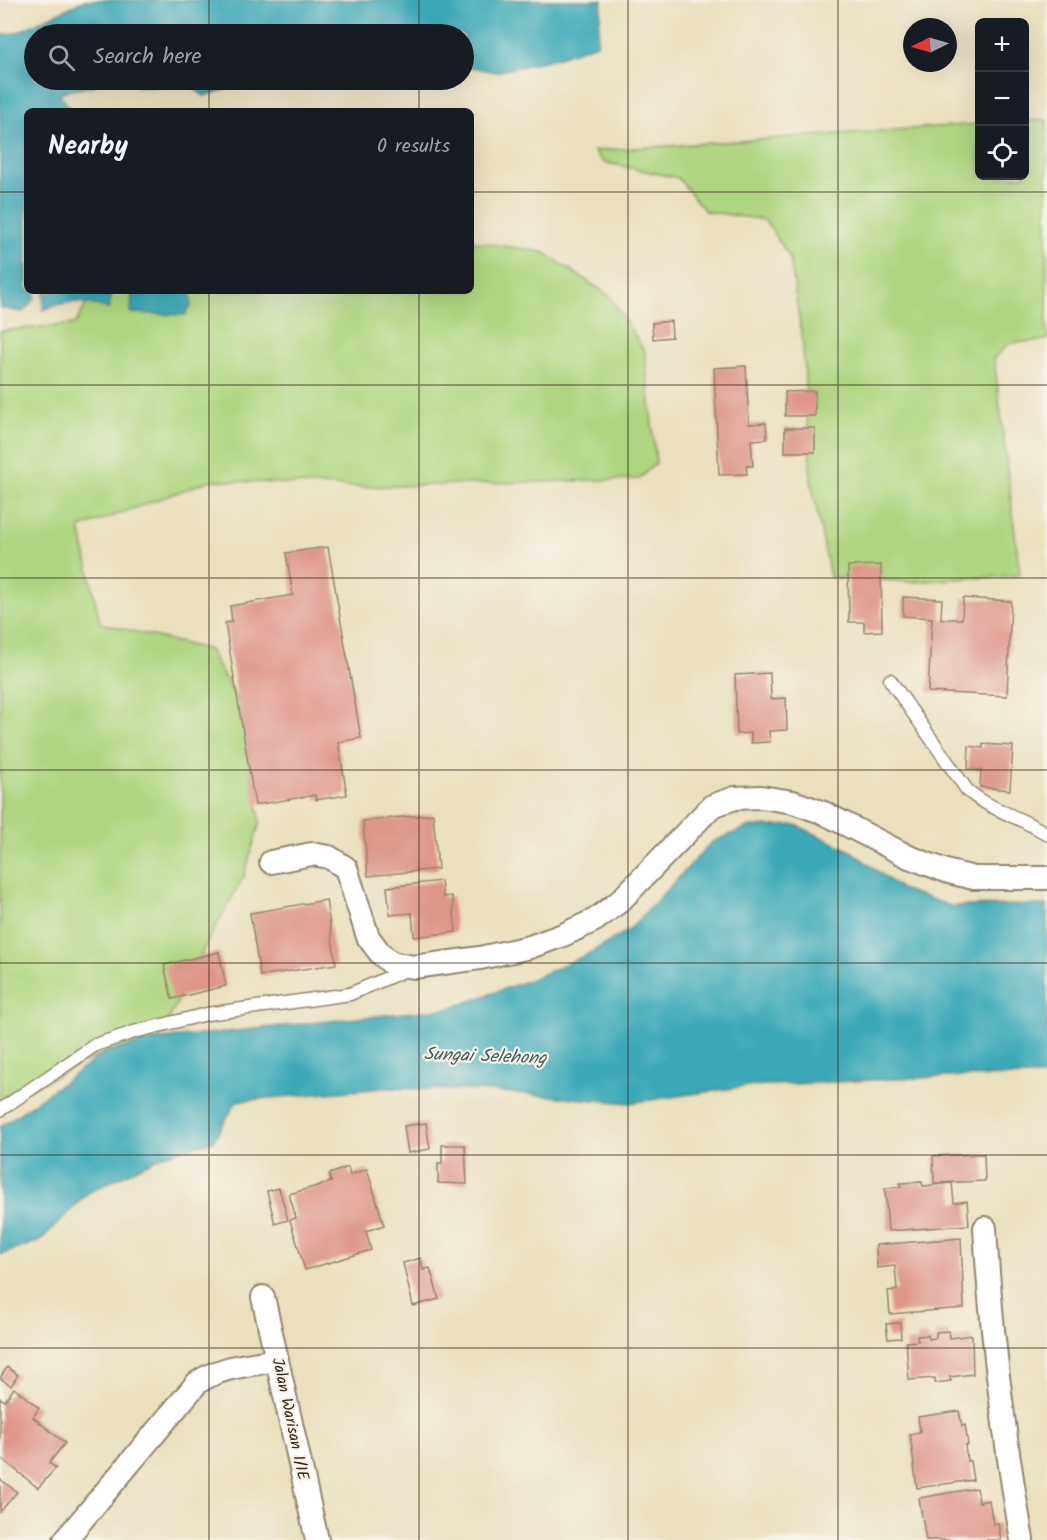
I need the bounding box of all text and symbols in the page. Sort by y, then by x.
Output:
north arrow [903,18,957,72]
map controls [975,18,1029,180]
button: + [975,18,1029,72]
search box [24,24,474,90]
text: Search here [93,40,201,75]
icon: search [45,41,78,74]
button: − [975,72,1029,126]
text: Nearby [48,126,128,168]
button: locate [975,126,1029,180]
text: 0 results [377,131,450,163]
water label: Sungai Selehong [423,1040,548,1074]
street label: Jalan Warisan 1/1E [265,1355,315,1483]

